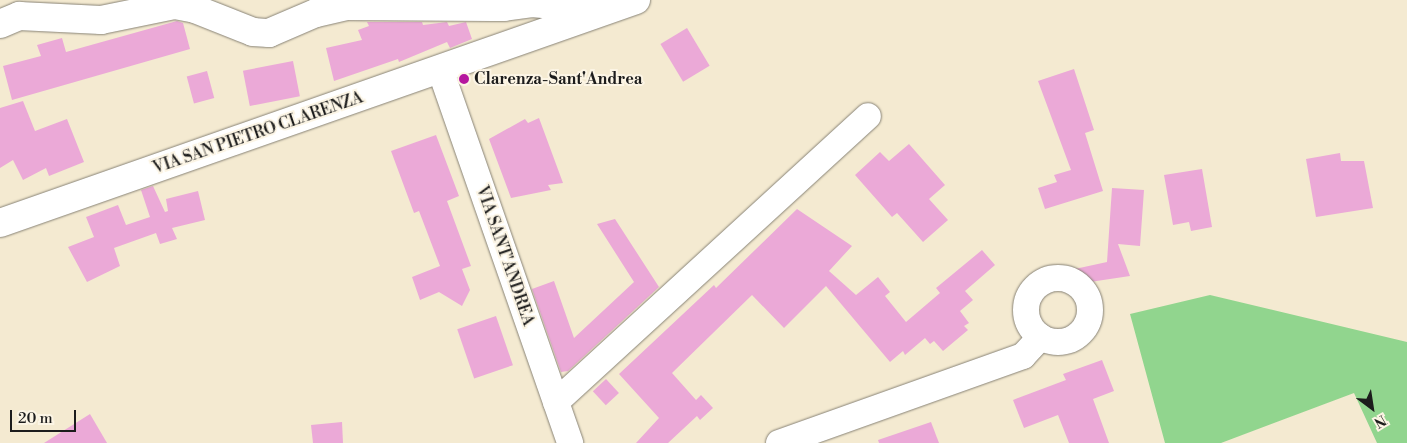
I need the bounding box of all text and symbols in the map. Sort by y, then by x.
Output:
place label: Clarenza-Sant'Andrea [474,69,643,89]
marker: Clarenza-Sant'Andrea [458,73,470,85]
street label: VIA SAN PIETRO CLARENZA [150,88,366,178]
street label: VIA SANT'ANDREA [472,183,538,329]
north arrow [1347,383,1397,433]
scale bar [12,400,79,432]
text: 20 m [18,409,53,428]
text: N [1370,410,1389,431]

